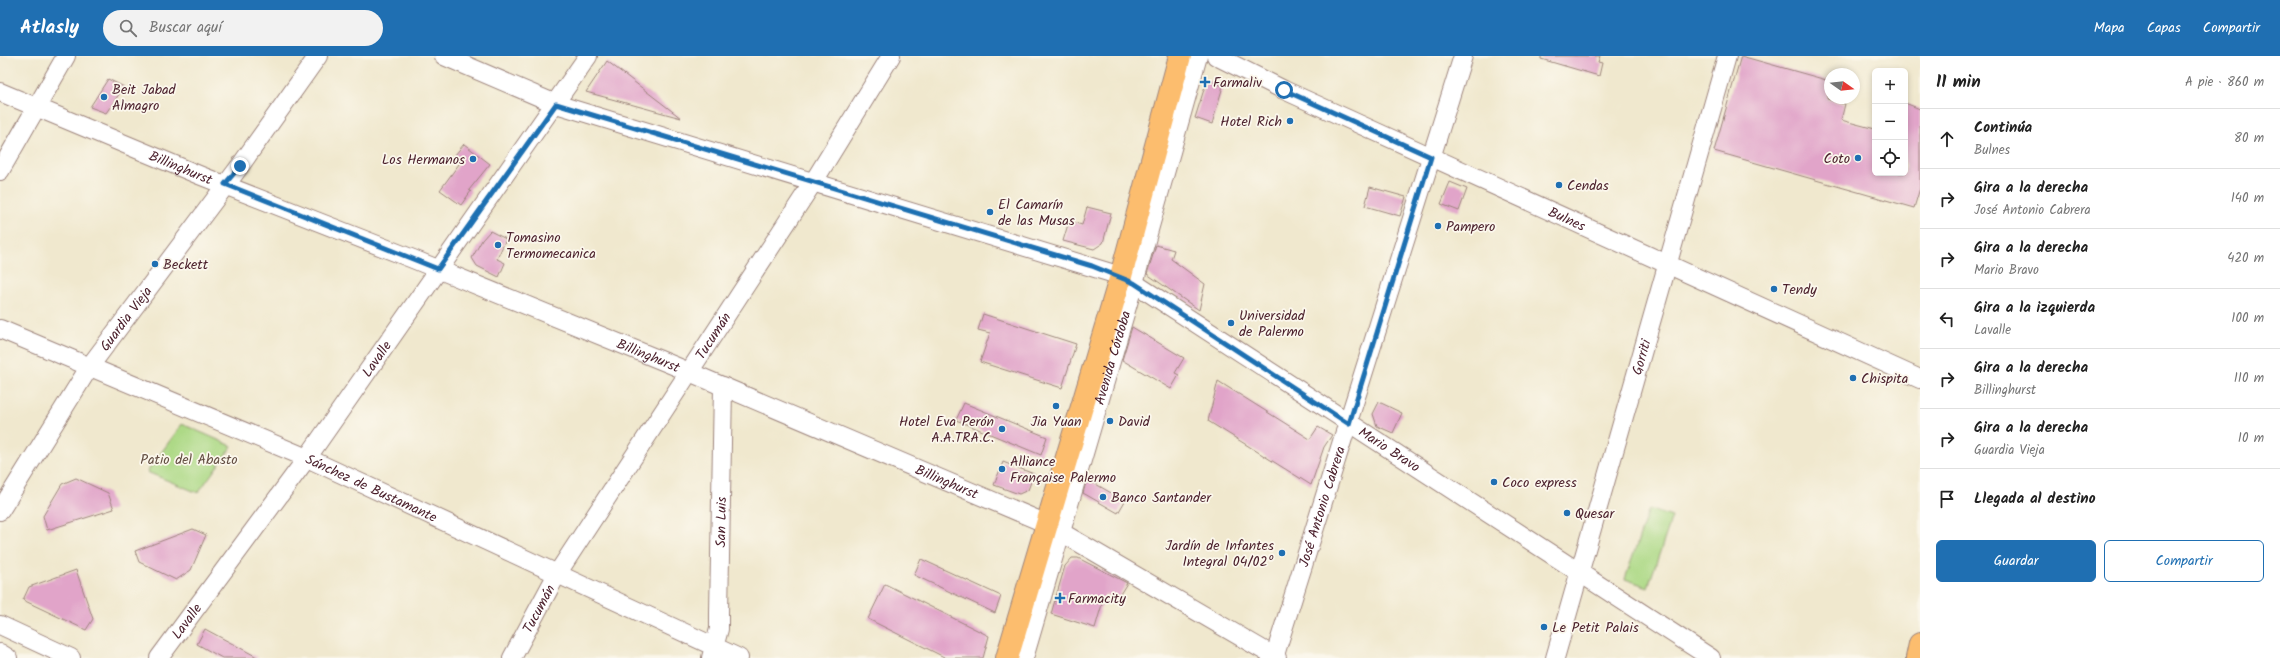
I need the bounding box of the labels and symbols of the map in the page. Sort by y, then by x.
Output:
north arrow [1824,68,1860,104]
place label: Farmaliv [1213,72,1262,94]
marker: Farmaliv [1200,77,1210,87]
place label: Beit Jabad Almagro [112,79,177,117]
route start [1275,81,1293,99]
marker: Beit Jabad Almagro [99,92,109,102]
place label: Hotel Rich [1220,111,1282,133]
marker: Hotel Rich [1285,116,1295,126]
street label: Billinghurst [145,145,216,191]
place label: Coto [1824,148,1850,170]
place label: Los Hermanos [382,149,465,171]
marker: Coto [1853,153,1863,163]
marker: Los Hermanos [468,154,478,164]
route end [231,157,249,175]
place label: Cendas [1567,175,1609,197]
marker: Cendas [1554,180,1564,190]
place label: El Camarín de las Musas [998,194,1075,232]
street label: Bulnes [1544,202,1589,238]
marker: El Camarín de las Musas [985,207,995,217]
place label: Pampero [1446,216,1495,238]
marker: Pampero [1433,221,1443,231]
place label: Tomasino Termomecanica [506,227,596,265]
marker: Tomasino Termomecanica [493,240,503,250]
place label: Beckett [163,254,209,276]
marker: Beckett [150,259,160,269]
place label: Tendy [1782,279,1817,301]
street label: Guardia Vieja [95,282,158,356]
marker: Tendy [1769,284,1779,294]
place label: Universidad de Palermo [1239,305,1306,343]
street label: Tucumán [690,308,737,364]
street label: Avenida Córdoba [1089,308,1137,408]
marker: Universidad de Palermo [1226,318,1236,328]
street label: Billinghurst [613,333,684,379]
street label: Lavalle [357,336,398,382]
street label: Gorriti [1626,336,1658,378]
place label: Chispita [1861,368,1908,390]
marker: Chispita [1848,373,1858,383]
marker: Jia Yuan [1051,401,1061,411]
place label: Hotel Eva Perón A.A.TRA.C. [899,411,994,449]
place label: Jia Yuan [1031,411,1081,433]
place label: David [1118,411,1151,433]
marker: David [1105,416,1115,426]
street label: Mario Bravo [1354,422,1424,478]
marker: Hotel Eva Perón A.A.TRA.C. [997,424,1007,434]
street label: José Antonio Cabrera [1293,443,1352,570]
park label: Patio del Abasto [140,449,238,471]
street label: Sánchez de Bustamante [302,449,441,529]
place label: Alliance Française Palermo [1010,451,1116,489]
street label: Billinghurst [911,459,982,506]
marker: Alliance Française Palermo [997,464,1007,474]
place label: Coco express [1502,472,1577,494]
marker: Coco express [1489,477,1499,487]
place label: Banco Santander [1111,487,1212,509]
marker: Banco Santander [1098,492,1108,502]
street label: San Luis [710,496,733,548]
place label: Quesar [1575,503,1616,525]
marker: Quesar [1562,508,1572,518]
place label: Jardín de Infantes Integral 04/02º [1165,535,1274,573]
marker: Jardín de Infantes Integral 04/02º [1277,548,1287,558]
street label: Tucumán [517,581,561,637]
place label: Farmacity [1068,588,1126,610]
marker: Farmacity [1055,593,1065,603]
street label: Lavalle [166,598,208,644]
place label: Le Petit Palais [1552,617,1639,639]
marker: Le Petit Palais [1539,622,1549,632]

